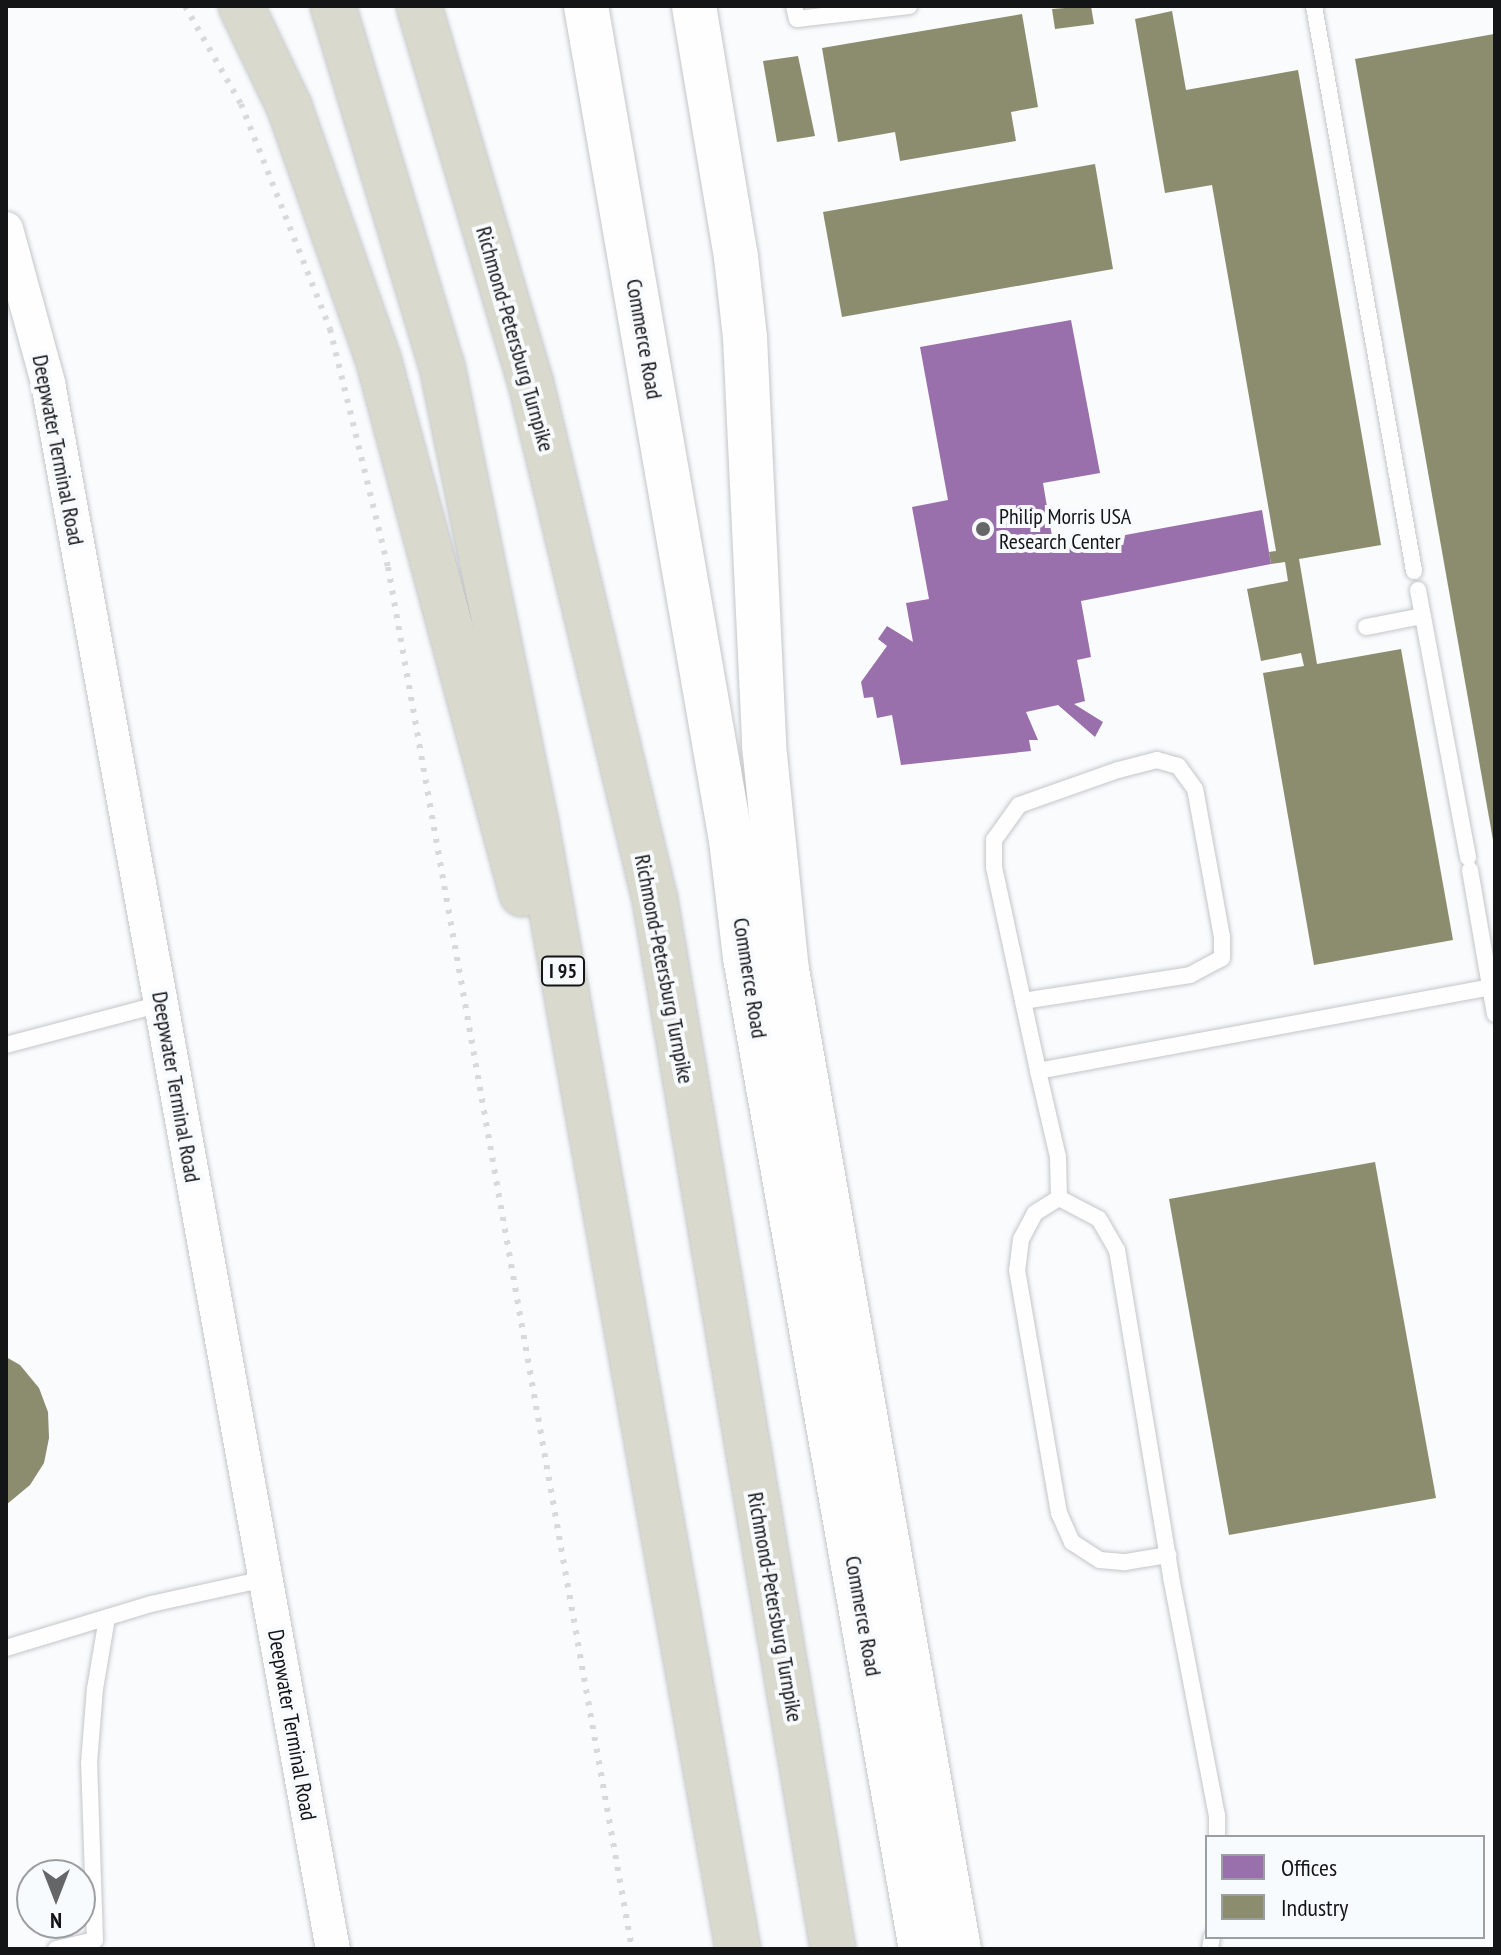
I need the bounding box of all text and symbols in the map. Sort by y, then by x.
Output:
street label: Richmond-Petersburg Turnpike [470,223,560,455]
street label: Commerce Road [620,277,668,401]
street label: Deepwater Terminal Road [27,352,89,548]
place label: Philip Morris USA Research Center [999,503,1131,554]
marker: Philip Morris USA Research Center [974,520,992,538]
street label: Richmond-Petersburg Turnpike [629,852,699,1086]
street label: Commerce Road [727,916,773,1040]
road number: I 95 [541,955,585,987]
street label: Deepwater Terminal Road [146,989,206,1185]
street label: Richmond-Petersburg Turnpike [742,1490,808,1724]
street label: Commerce Road [839,1554,887,1678]
street label: Deepwater Terminal Road [262,1627,322,1823]
legend [1205,1835,1485,1939]
text: Offices [1281,1852,1337,1883]
north arrow [16,1859,96,1939]
text: Industry [1281,1892,1348,1923]
text: N [50,1907,62,1935]

